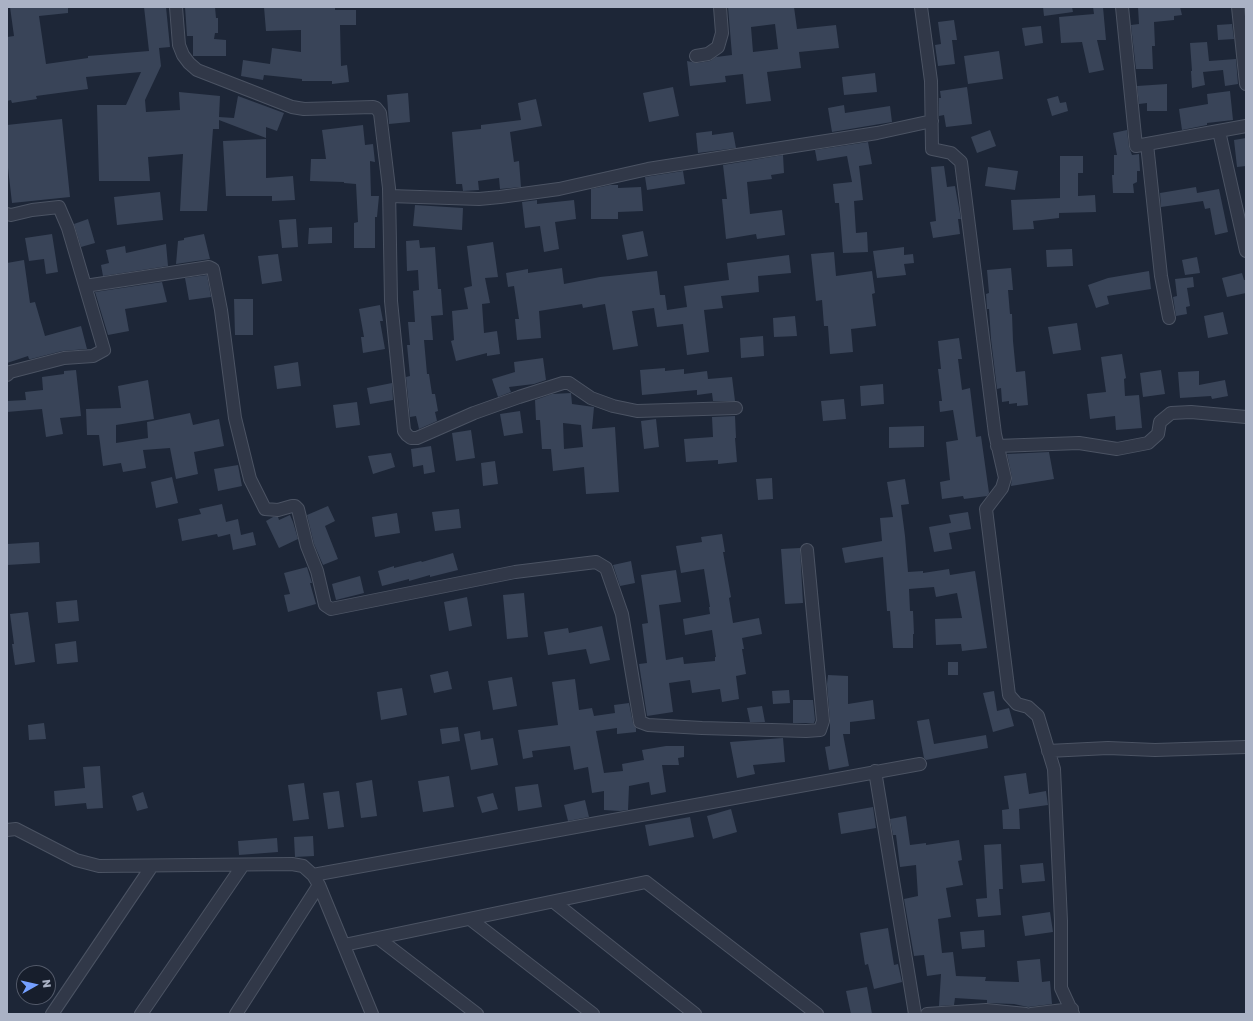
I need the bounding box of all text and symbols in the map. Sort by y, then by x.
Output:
north arrow [16,965,56,1005]
text: N [40,978,54,988]

